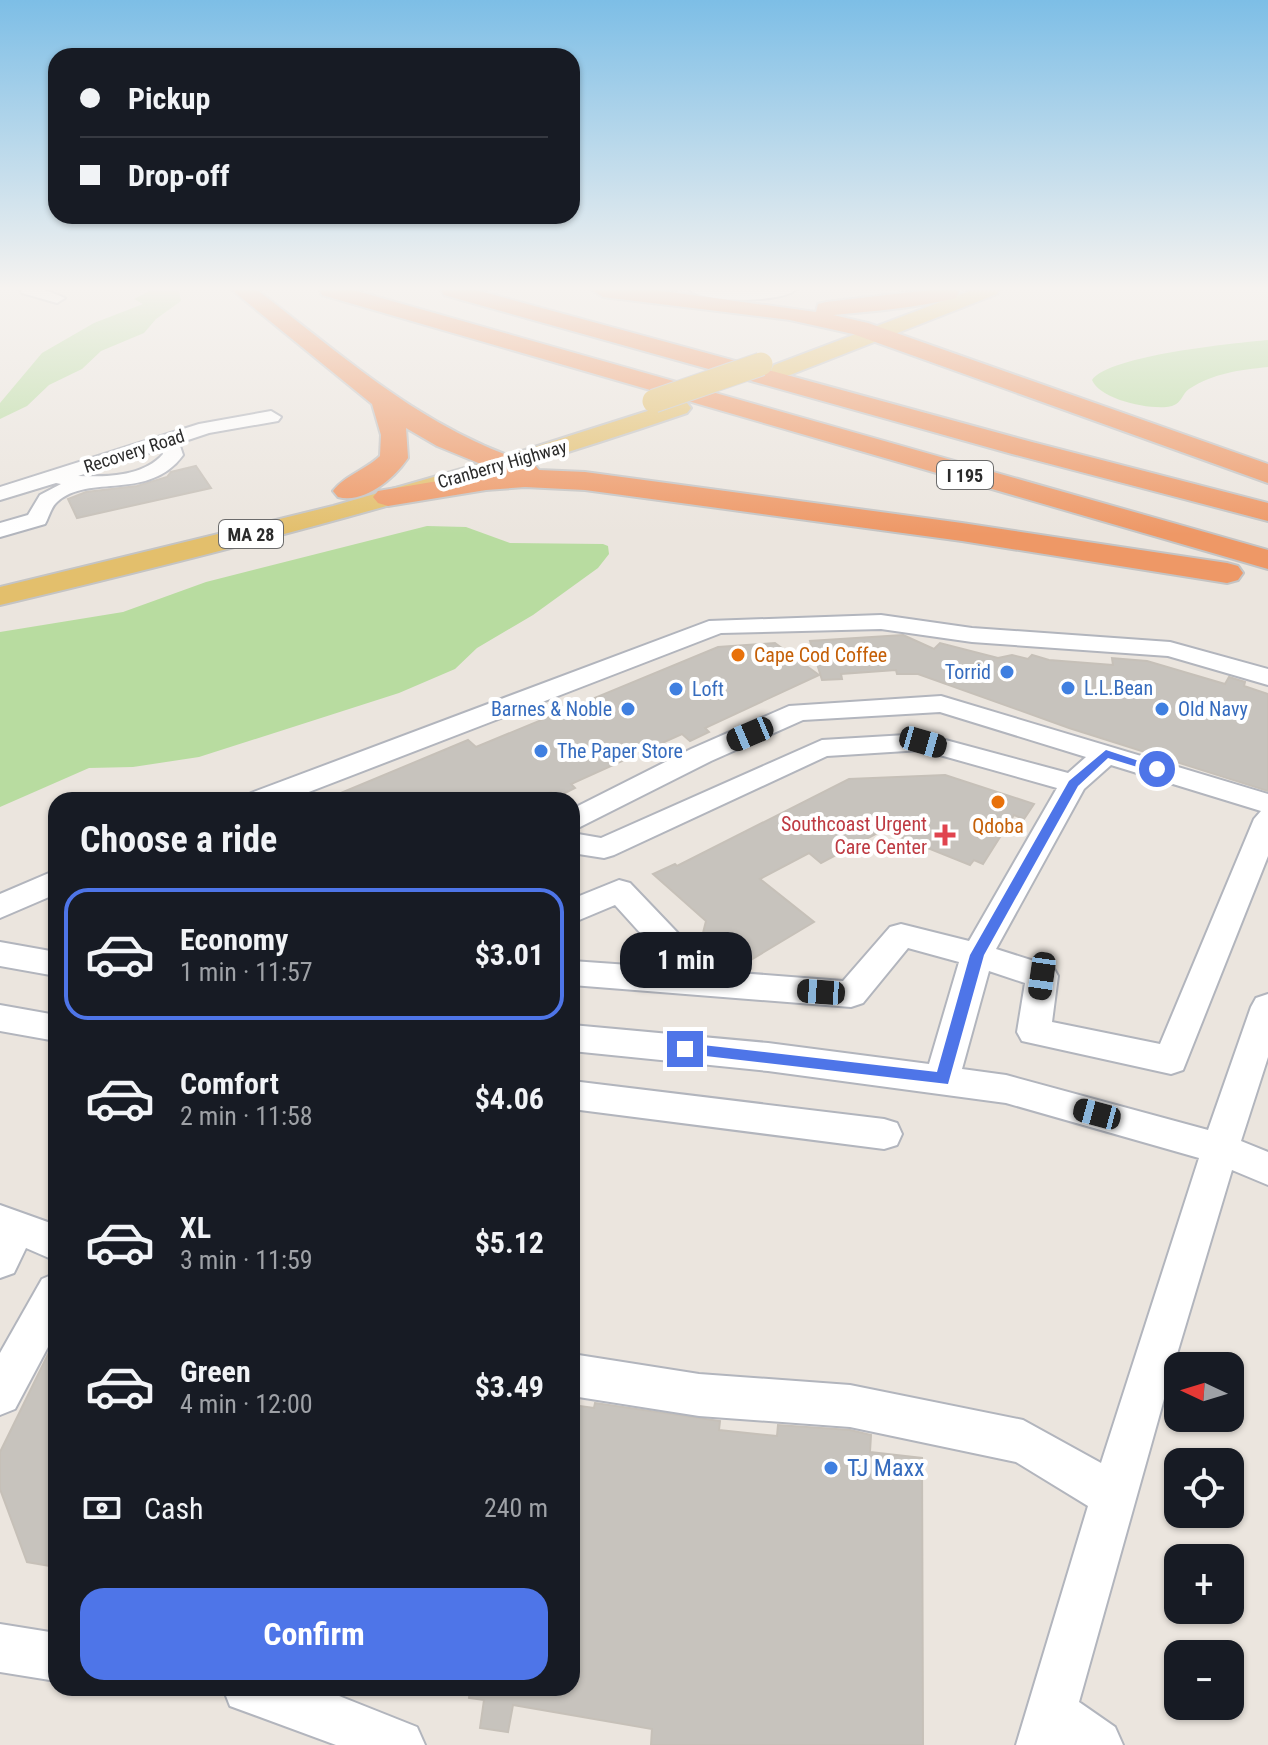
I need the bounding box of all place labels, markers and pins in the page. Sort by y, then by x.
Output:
place label: Cape Cod Coffee [754,643,887,667]
marker: Cape Cod Coffee [729,646,747,664]
place label: Torrid [945,660,991,684]
marker: Torrid [998,663,1016,681]
place label: L.L.Bean [1084,676,1153,700]
place label: Loft [692,677,724,701]
marker: L.L.Bean [1059,679,1077,697]
marker: Loft [667,680,685,698]
place label: Barnes & Noble [491,697,612,721]
place label: Old Navy [1178,697,1248,721]
marker: Barnes & Noble [619,700,637,718]
marker: Old Navy [1153,700,1171,718]
place label: The Paper Store [557,739,683,763]
marker: The Paper Store [532,742,550,760]
marker: Qdoba [989,793,1007,811]
place label: Southcoast Urgent Care Center [781,812,927,859]
place label: Qdoba [972,814,1024,838]
marker: Southcoast Urgent Care Center [934,824,956,846]
place label: TJ Maxx [847,1454,924,1482]
marker: TJ Maxx [822,1459,840,1477]

